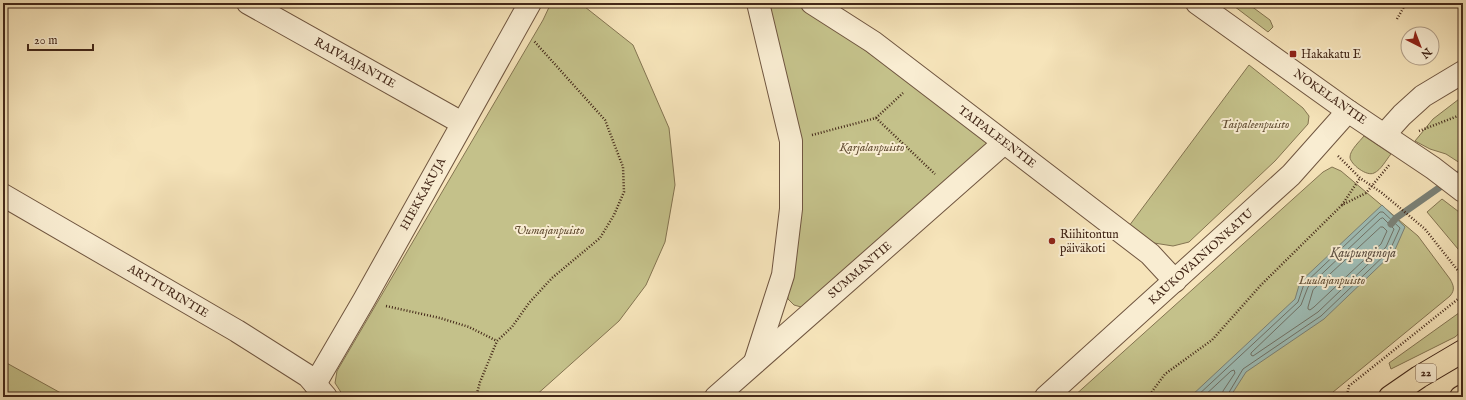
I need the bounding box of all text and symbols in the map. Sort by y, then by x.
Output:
scale bar [28,26,93,52]
north arrow [1400,26,1440,66]
text: 20 m [34,33,57,48]
street label: RAIVAAJANTIE [311,34,398,92]
text: N [1417,44,1435,61]
place label: Hakakatu E [1301,47,1361,62]
marker: Hakakatu E [1288,49,1298,59]
street label: NOKELANTIE [1290,66,1370,128]
street label: TAIPALEENTIE [955,103,1039,171]
park label: Taipaleenpuisto [1221,117,1289,132]
park label: Karjalanpuisto [839,140,904,155]
street label: HIEKKAKUJA [397,154,450,233]
street label: KAUKOVAINIONKATU [1145,205,1257,308]
park label: Uumajanpuisto [514,223,584,238]
place label: Riihitontun päiväkoti [1060,227,1119,257]
marker: Riihitontun päiväkoti [1047,236,1057,246]
street label: SUMMANTIE [825,238,895,302]
water label: Kaupunginoja [1329,245,1396,263]
street label: ARTTURINTIE [124,260,211,321]
park label: Luulajanpuisto [1298,273,1365,288]
road number: 22 [1416,364,1436,382]

